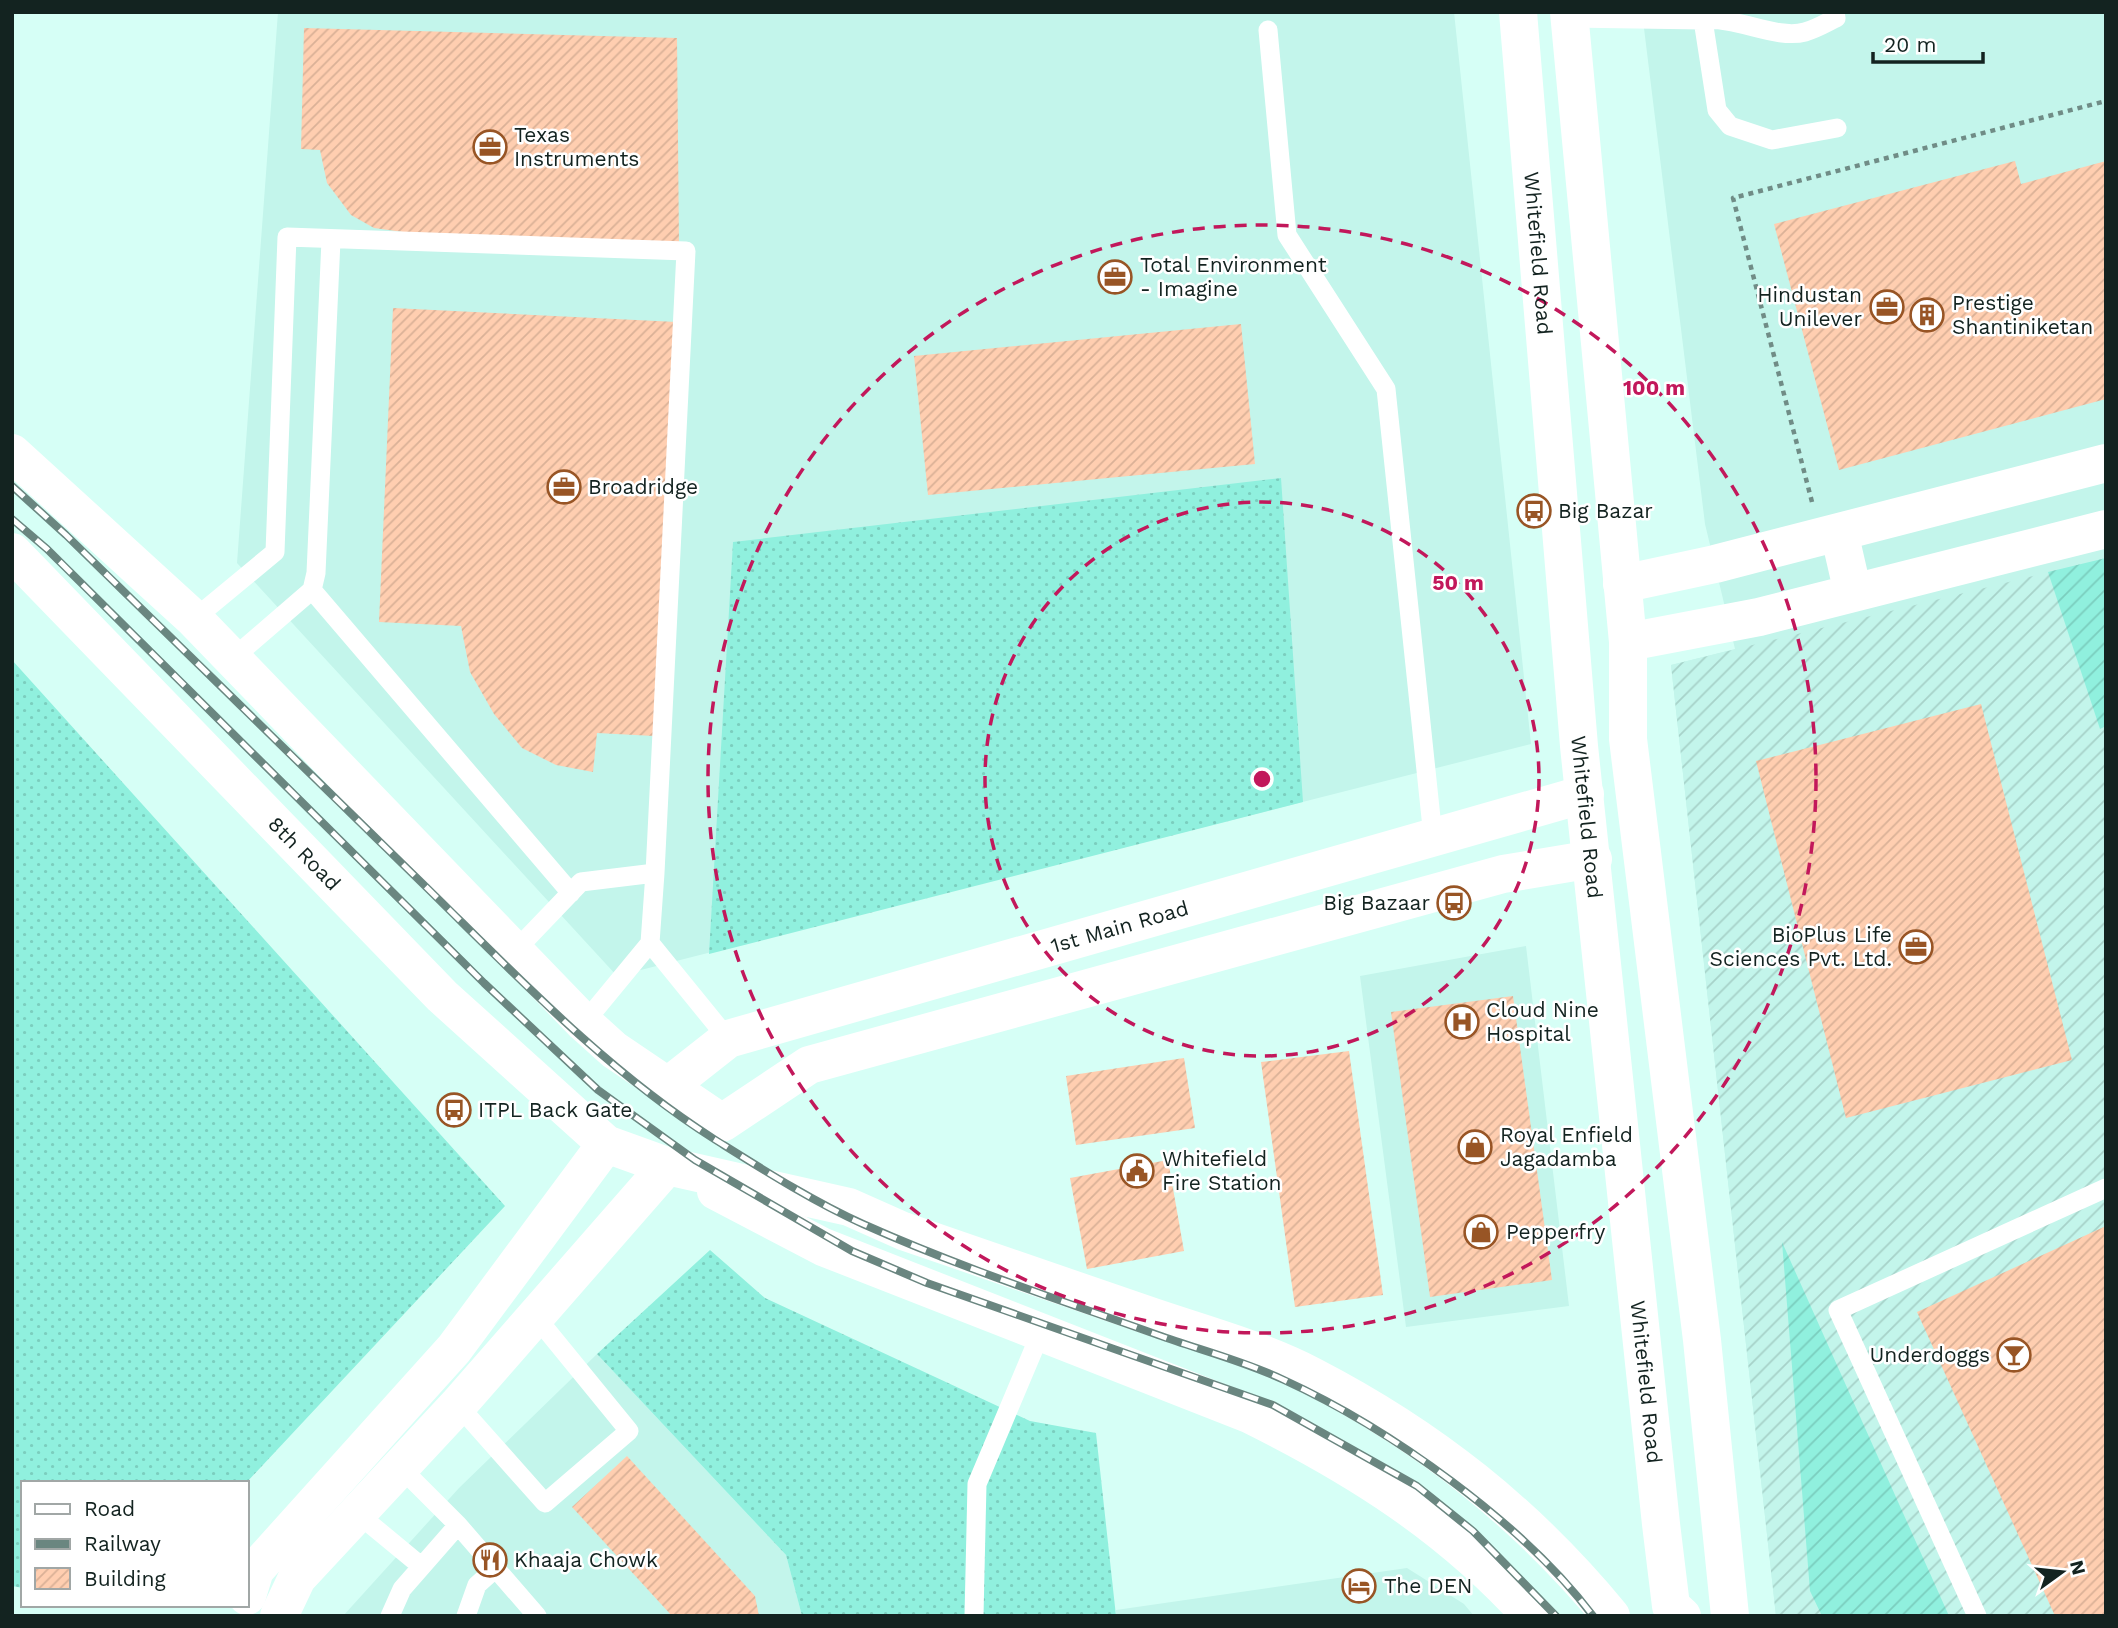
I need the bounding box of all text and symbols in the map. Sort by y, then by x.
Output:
scale bar [1873,21,1983,65]
text: 20 m [1884,32,1936,57]
place label: Texas Instruments [514,122,639,171]
office icon: Texas Instruments [471,128,509,166]
street label: Whitefield Road [1519,171,1558,336]
place label: Total Environment - Imagine [1140,252,1327,301]
office icon: Total Environment - Imagine [1096,258,1134,296]
place label: Hindustan Unilever [1757,282,1862,331]
office icon: Hindustan Unilever [1868,288,1906,326]
place label: Prestige Shantiniketan [1952,290,2093,339]
building icon: Prestige Shantiniketan [1908,296,1946,334]
text: 100 m [1623,375,1685,400]
office icon: Broadridge [545,468,583,506]
place label: Broadridge [588,474,698,499]
bus stop icon: Big Bazar [1515,492,1553,530]
place label: Big Bazar [1558,498,1653,523]
text: 50 m [1432,570,1484,595]
street label: Whitefield Road [1566,735,1608,900]
centre of rings [1250,767,1274,791]
street label: 8th Road [263,811,346,896]
bus stop icon: Big Bazaar [1435,884,1473,922]
place label: Big Bazaar [1323,890,1430,915]
street label: 1st Main Road [1048,895,1191,958]
place label: BioPlus Life Sciences Pvt. Ltd. [1710,922,1892,971]
office icon: BioPlus Life Sciences Pvt. Ltd. [1897,928,1935,966]
place label: Cloud Nine Hospital [1486,997,1599,1046]
hospital icon: Cloud Nine Hospital [1443,1003,1481,1041]
bus stop icon: ITPL Back Gate [435,1091,473,1129]
place label: ITPL Back Gate [478,1097,632,1122]
place label: Royal Enfield Jagadamba [1500,1122,1633,1171]
shop icon: Royal Enfield Jagadamba [1456,1128,1494,1166]
place label: Whitefield Fire Station [1162,1146,1282,1195]
public building icon: Whitefield Fire Station [1118,1152,1156,1190]
shop icon: Pepperfry [1462,1213,1500,1251]
place label: Pepperfry [1506,1219,1606,1244]
street label: Whitefield Road [1626,1299,1668,1465]
bar icon: Underdoggs [1995,1336,2033,1374]
place label: Underdoggs [1870,1342,1990,1367]
legend [21,1481,248,1607]
text: Road [84,1496,135,1521]
text: Railway [84,1531,161,1556]
north arrow [2027,1537,2097,1607]
restaurant icon: Khaaja Chowk [471,1541,509,1579]
place label: Khaaja Chowk [514,1547,658,1572]
text: N [2065,1558,2091,1578]
text: Building [84,1566,166,1591]
hotel icon: The DEN [1340,1567,1378,1605]
place label: The DEN [1384,1573,1473,1598]

